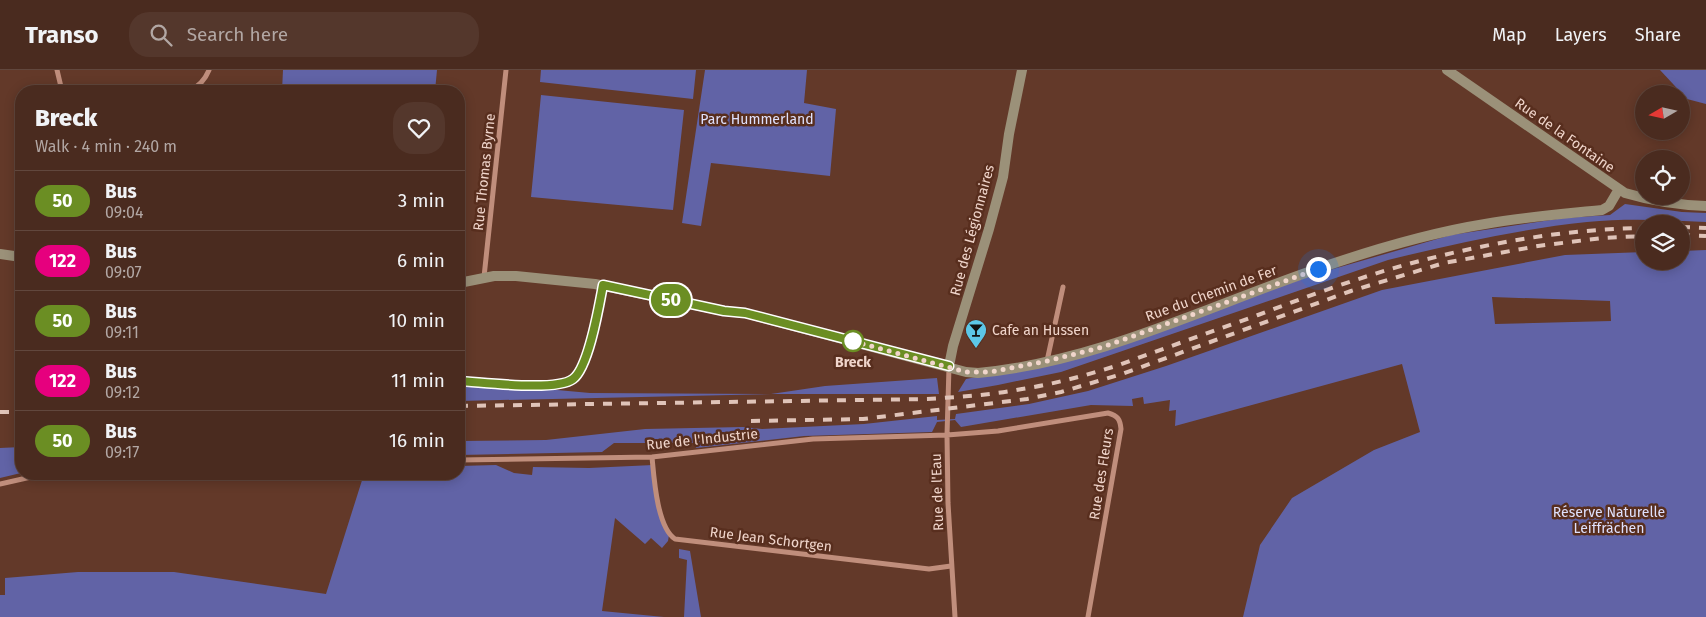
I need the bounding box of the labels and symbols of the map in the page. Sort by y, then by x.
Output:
north arrow [1635,85,1690,140]
street label: Rue de la Fontaine [1511,95,1618,176]
park label: Parc Hummerland [700,111,814,128]
street label: Rue Thomas Byrne [470,113,499,232]
street label: Rue des Légionnaires [947,162,998,298]
your location [1306,257,1331,282]
street label: Rue du Chemin de Fer [1143,262,1280,325]
line badge: 50 [648,284,694,316]
bar icon: Cafe an Hussen [964,318,988,349]
place label: Cafe an Hussen [992,322,1089,339]
marker: Breck [842,330,864,352]
place label: Breck [835,354,871,371]
street label: Rue de l'Industrie [645,425,759,454]
street label: Rue des Fleurs [1086,427,1117,521]
street label: Rue de l'Eau [928,453,947,531]
park label: Réserve Naturelle Leiffrächen [1553,504,1665,537]
street label: Rue Jean Schortgen [709,524,833,555]

